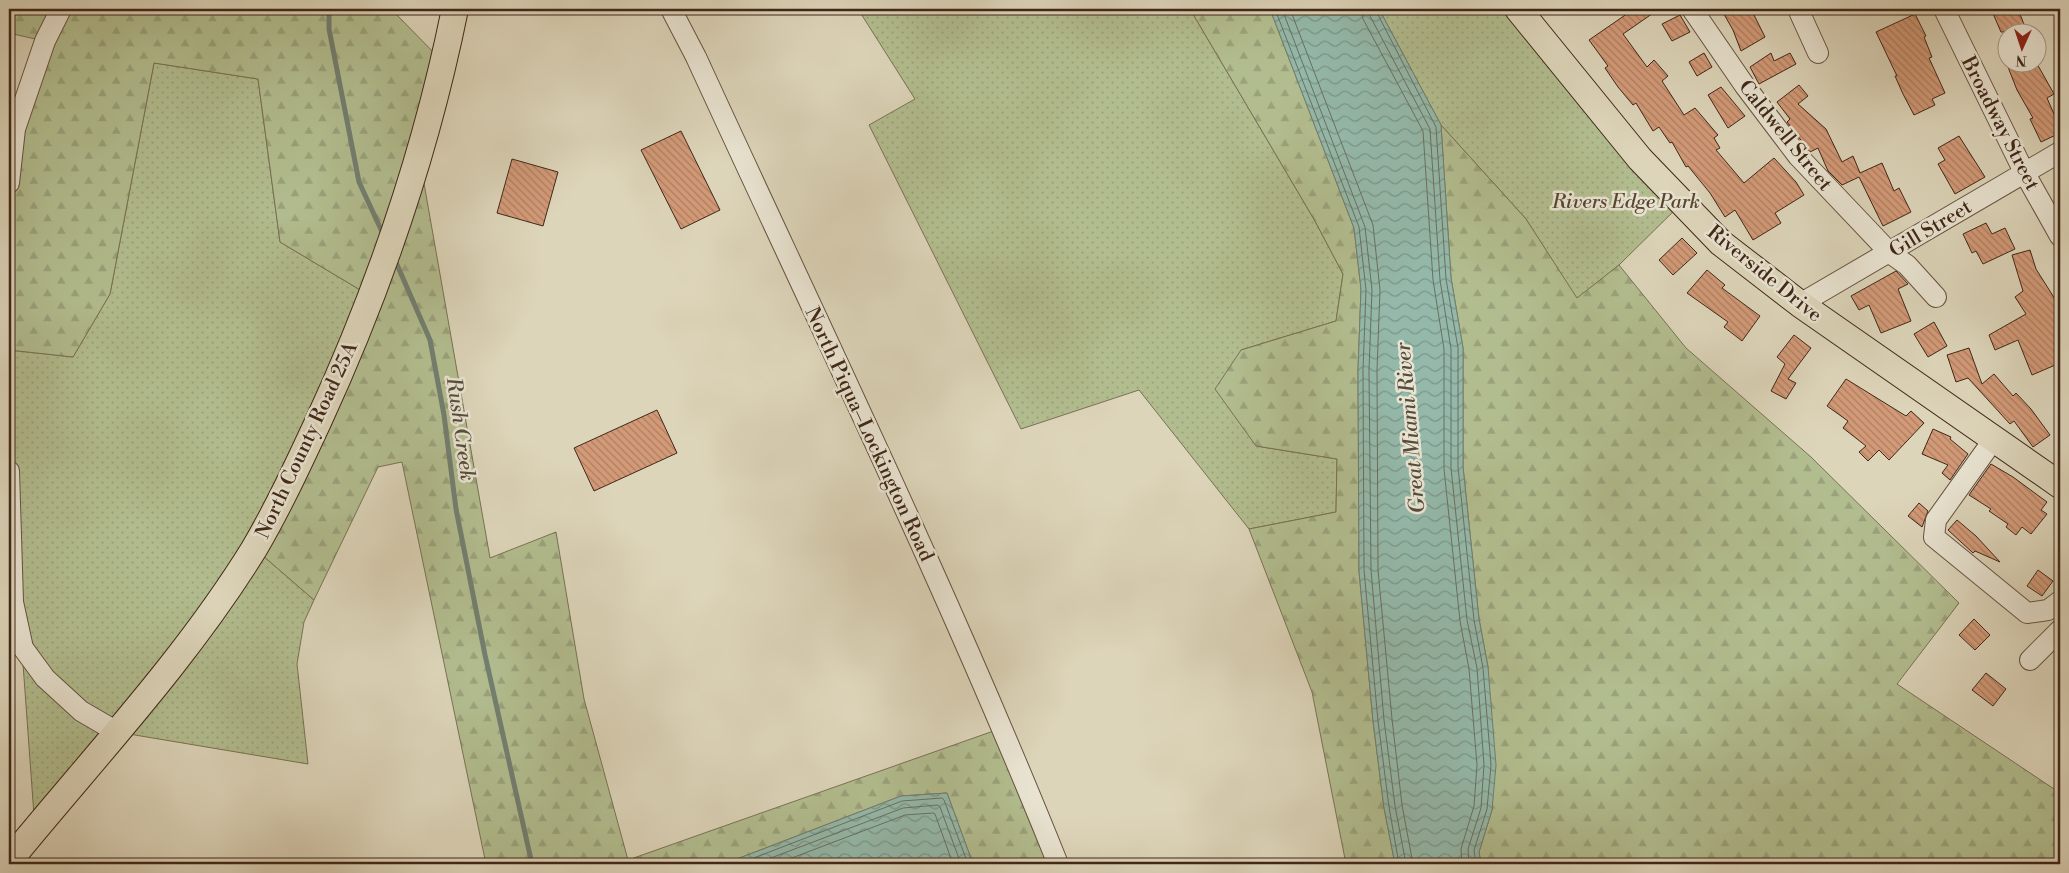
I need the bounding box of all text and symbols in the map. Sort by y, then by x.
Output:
north arrow [1996,22,2046,72]
street label: Broadway Street [1955,51,2044,195]
text: N [2015,51,2027,69]
street label: Caldwell Street [1733,75,1837,196]
park label: Rivers Edge Park [1551,190,1700,215]
street label: Gill Street [1885,195,1976,264]
street label: Riverside Drive [1702,220,1827,328]
street label: North Piqua–Lockington Road [799,303,939,566]
street label: North County Road 25A [251,337,365,543]
water label: Great Miami River [1390,340,1431,515]
water label: Rush Creek [440,375,480,483]

